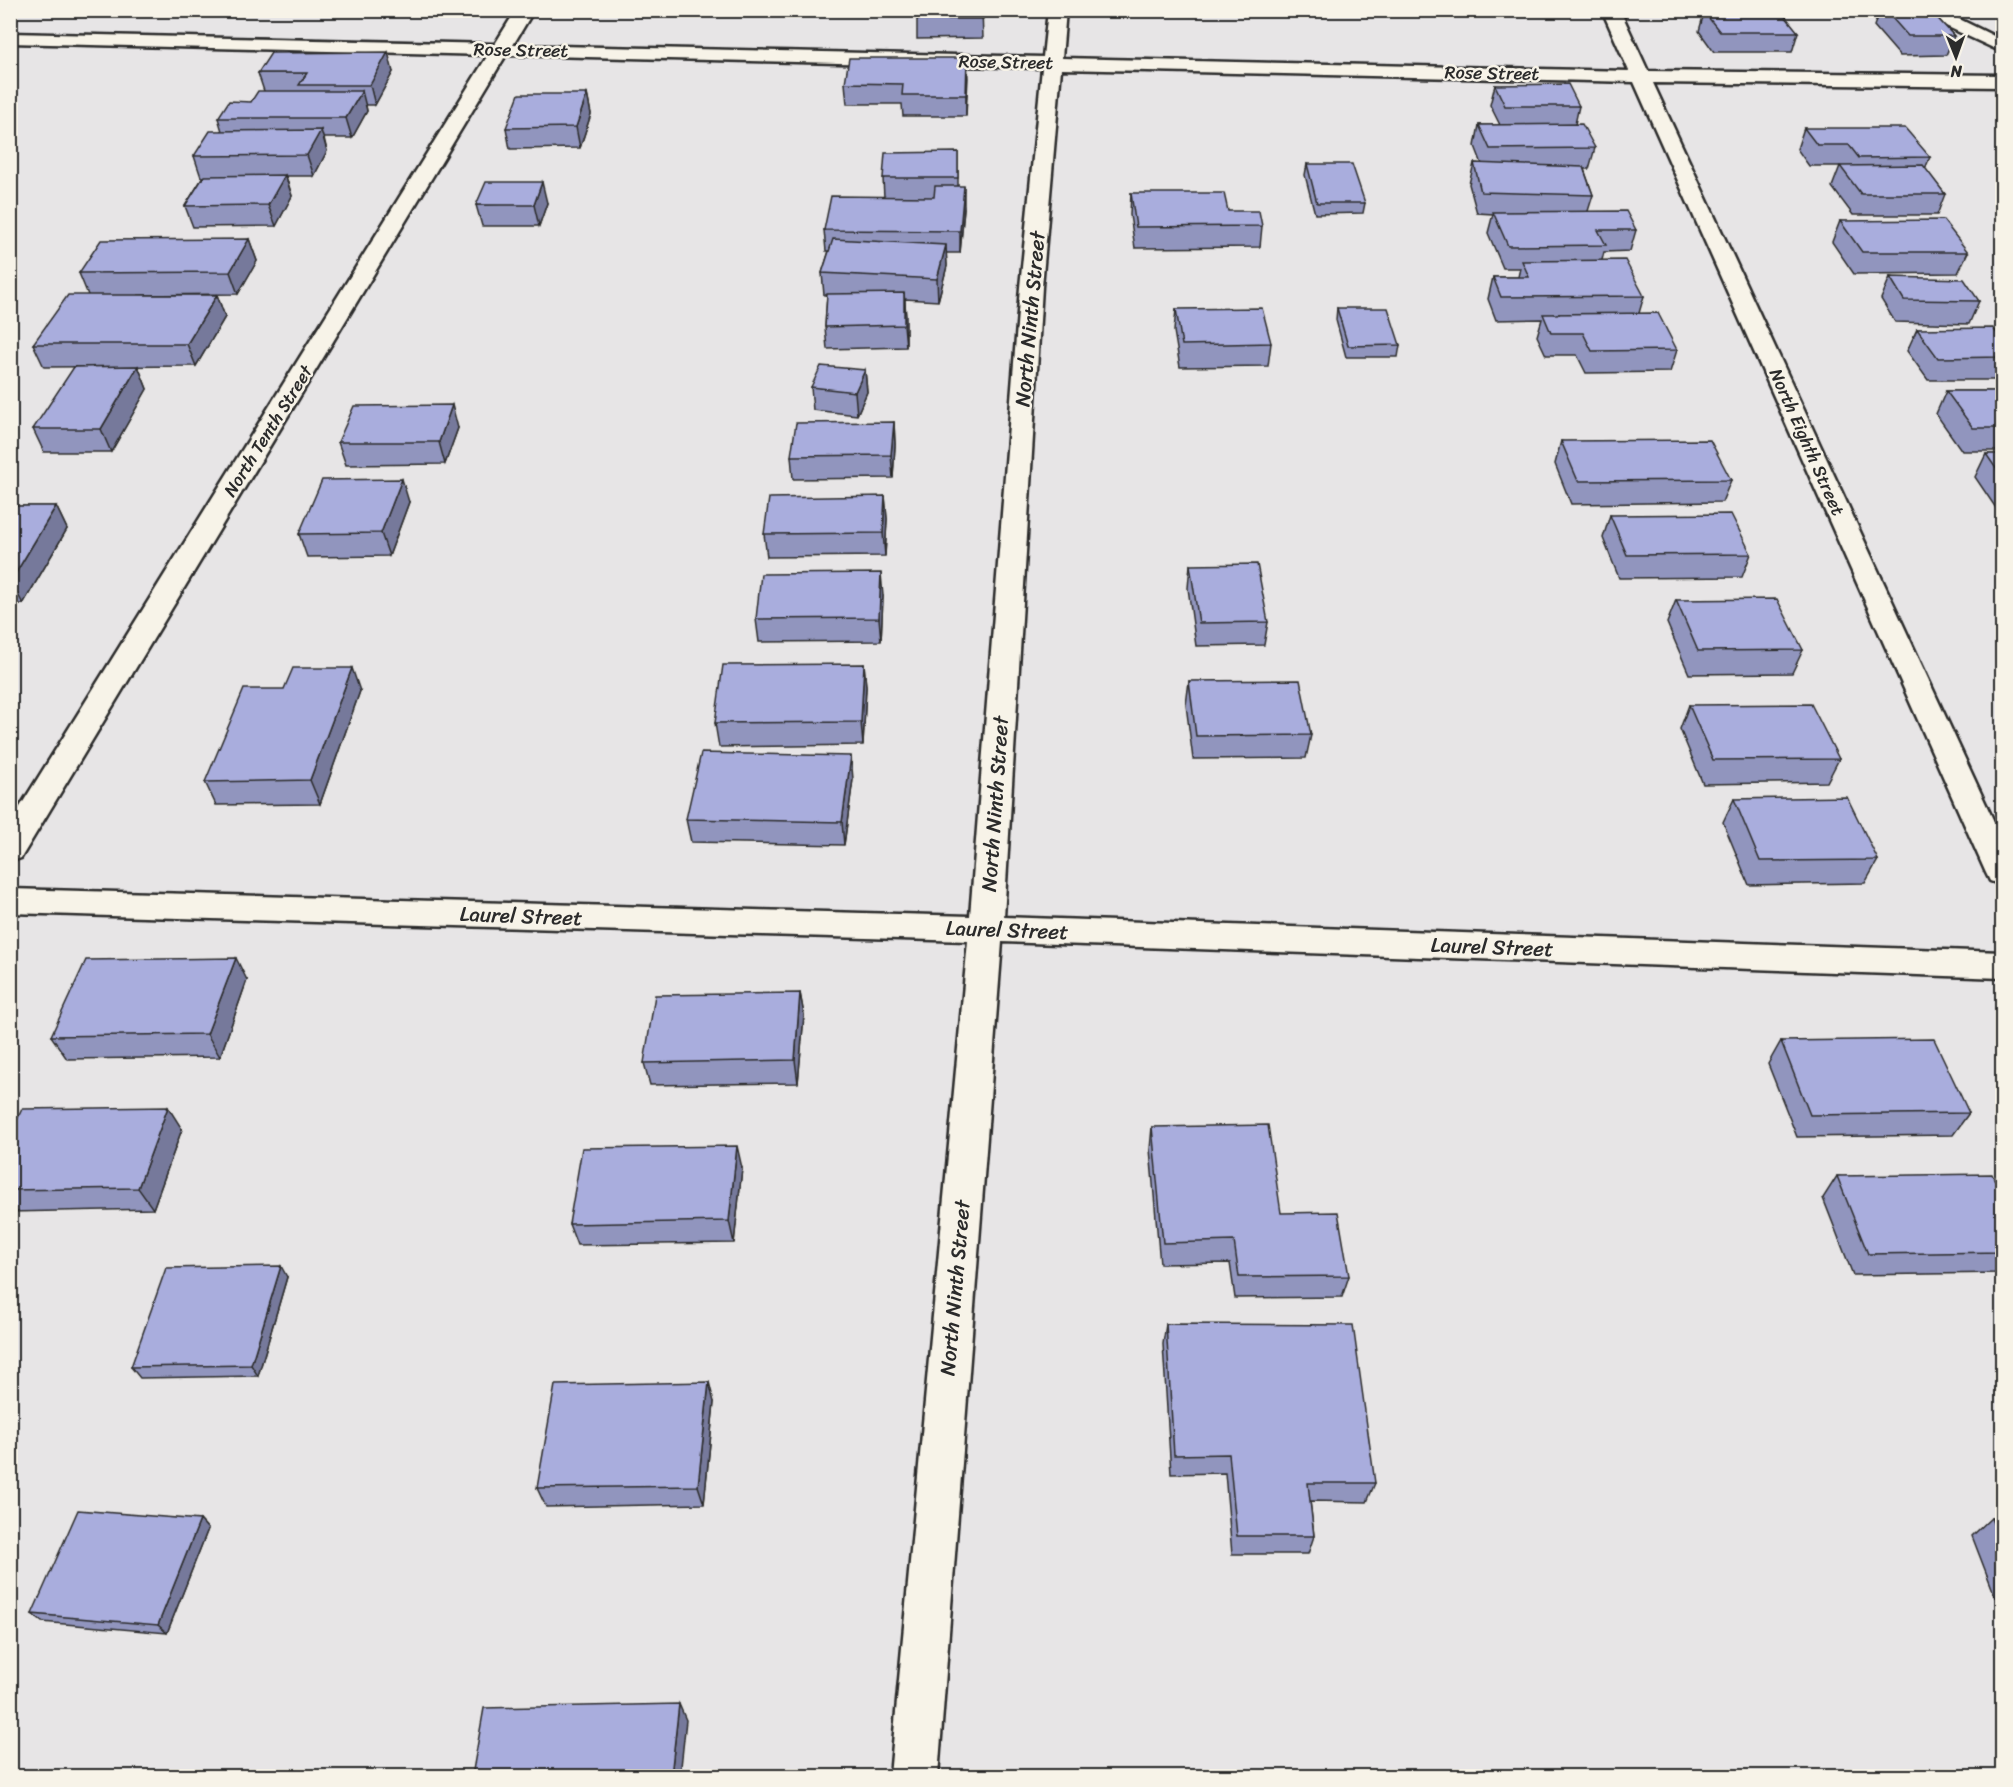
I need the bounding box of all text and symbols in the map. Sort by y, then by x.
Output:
north arrow [1926,27,1986,87]
street label: Rose Street [473,33,569,67]
street label: Rose Street [958,45,1054,79]
street label: Rose Street [1444,56,1540,90]
text: N [1950,57,1963,86]
street label: North Ninth Street [1003,228,1057,408]
street label: North Tenth Street [215,358,322,503]
street label: North Eighth Street [1760,363,1854,521]
street label: North Ninth Street [970,713,1020,893]
street label: Laurel Street [459,895,583,937]
street label: Laurel Street [945,909,1069,951]
street label: Laurel Street [1430,926,1554,968]
street label: North Ninth Street [928,1197,982,1377]

